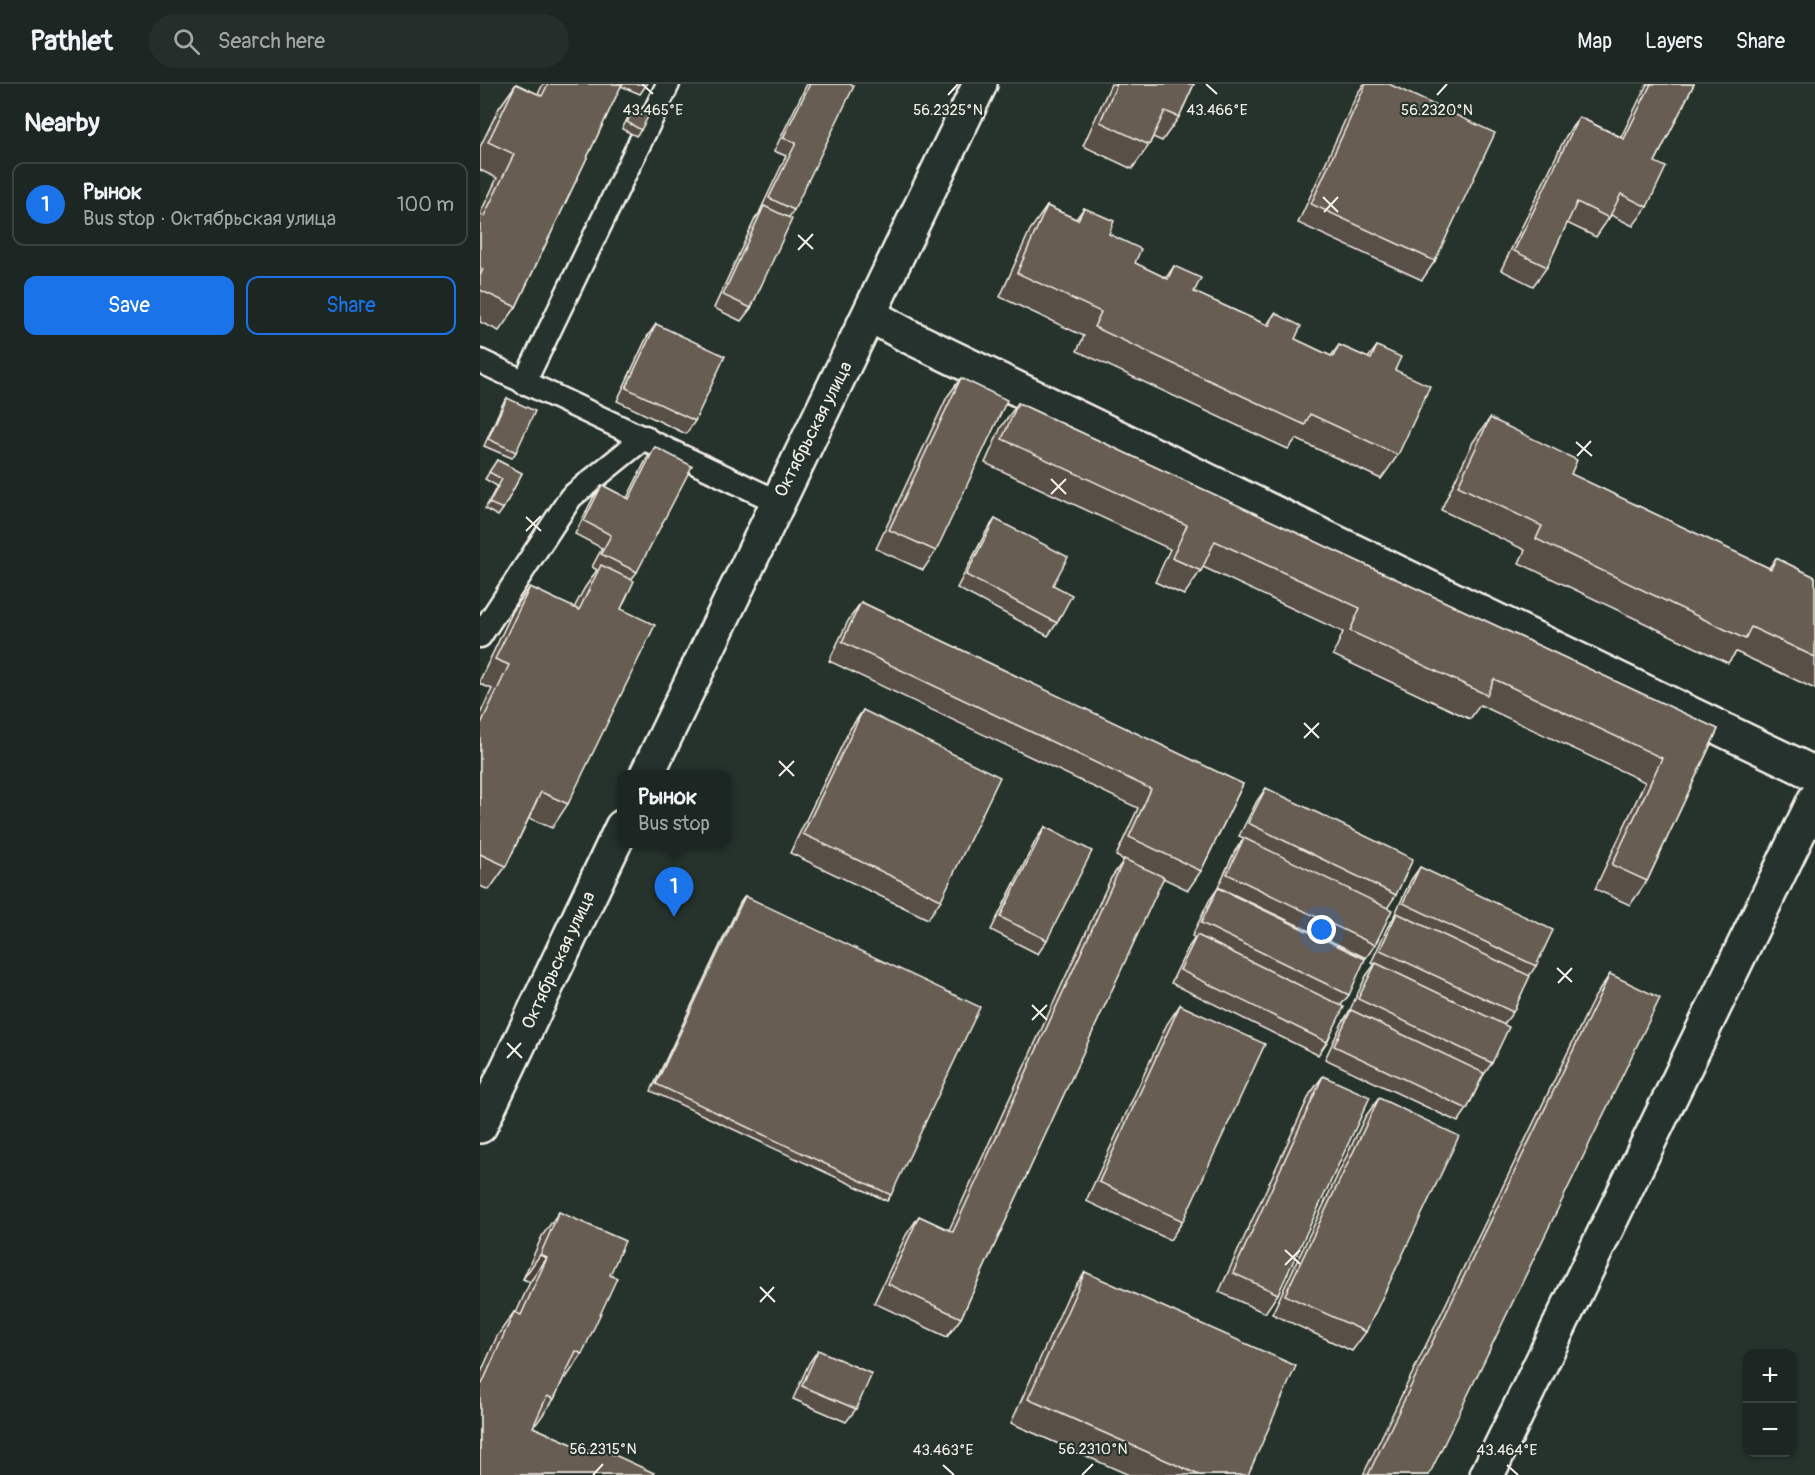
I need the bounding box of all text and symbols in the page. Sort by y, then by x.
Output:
search box [149,14,569,68]
text: Pathlet [30,24,113,59]
icon: search [170,25,203,58]
text: Search here [218,27,325,55]
text: Map [1577,28,1612,55]
text: Layers [1645,28,1703,55]
text: Share [1736,28,1785,55]
text: 43.465°E [623,101,683,120]
text: 56.2325°N [913,101,983,120]
text: 43.466°E [1187,101,1248,120]
text: 56.2320°N [1401,101,1473,120]
text: Nearby [24,107,100,139]
text: Рынок [83,178,142,206]
text: 1 [42,192,49,217]
text: 100 m [397,192,454,217]
text: Bus stop · Октябрьская улица [83,206,336,231]
button: Save [24,276,234,335]
button: Share [246,276,456,335]
street label: Октябрьская улица [769,357,858,501]
popup [617,770,731,848]
text: Рынок [638,783,697,811]
text: Bus stop [638,811,710,836]
pin: 1 [654,868,694,917]
street label: Октябрьская улица [516,888,600,1033]
your location [1307,915,1336,944]
map controls [1743,1349,1797,1457]
button: + [1743,1349,1797,1403]
button: − [1743,1403,1797,1457]
text: 56.2315°N [569,1440,637,1459]
text: 56.2310°N [1058,1440,1128,1459]
text: 43.463°E [913,1441,973,1460]
text: 43.464°E [1477,1441,1538,1460]

